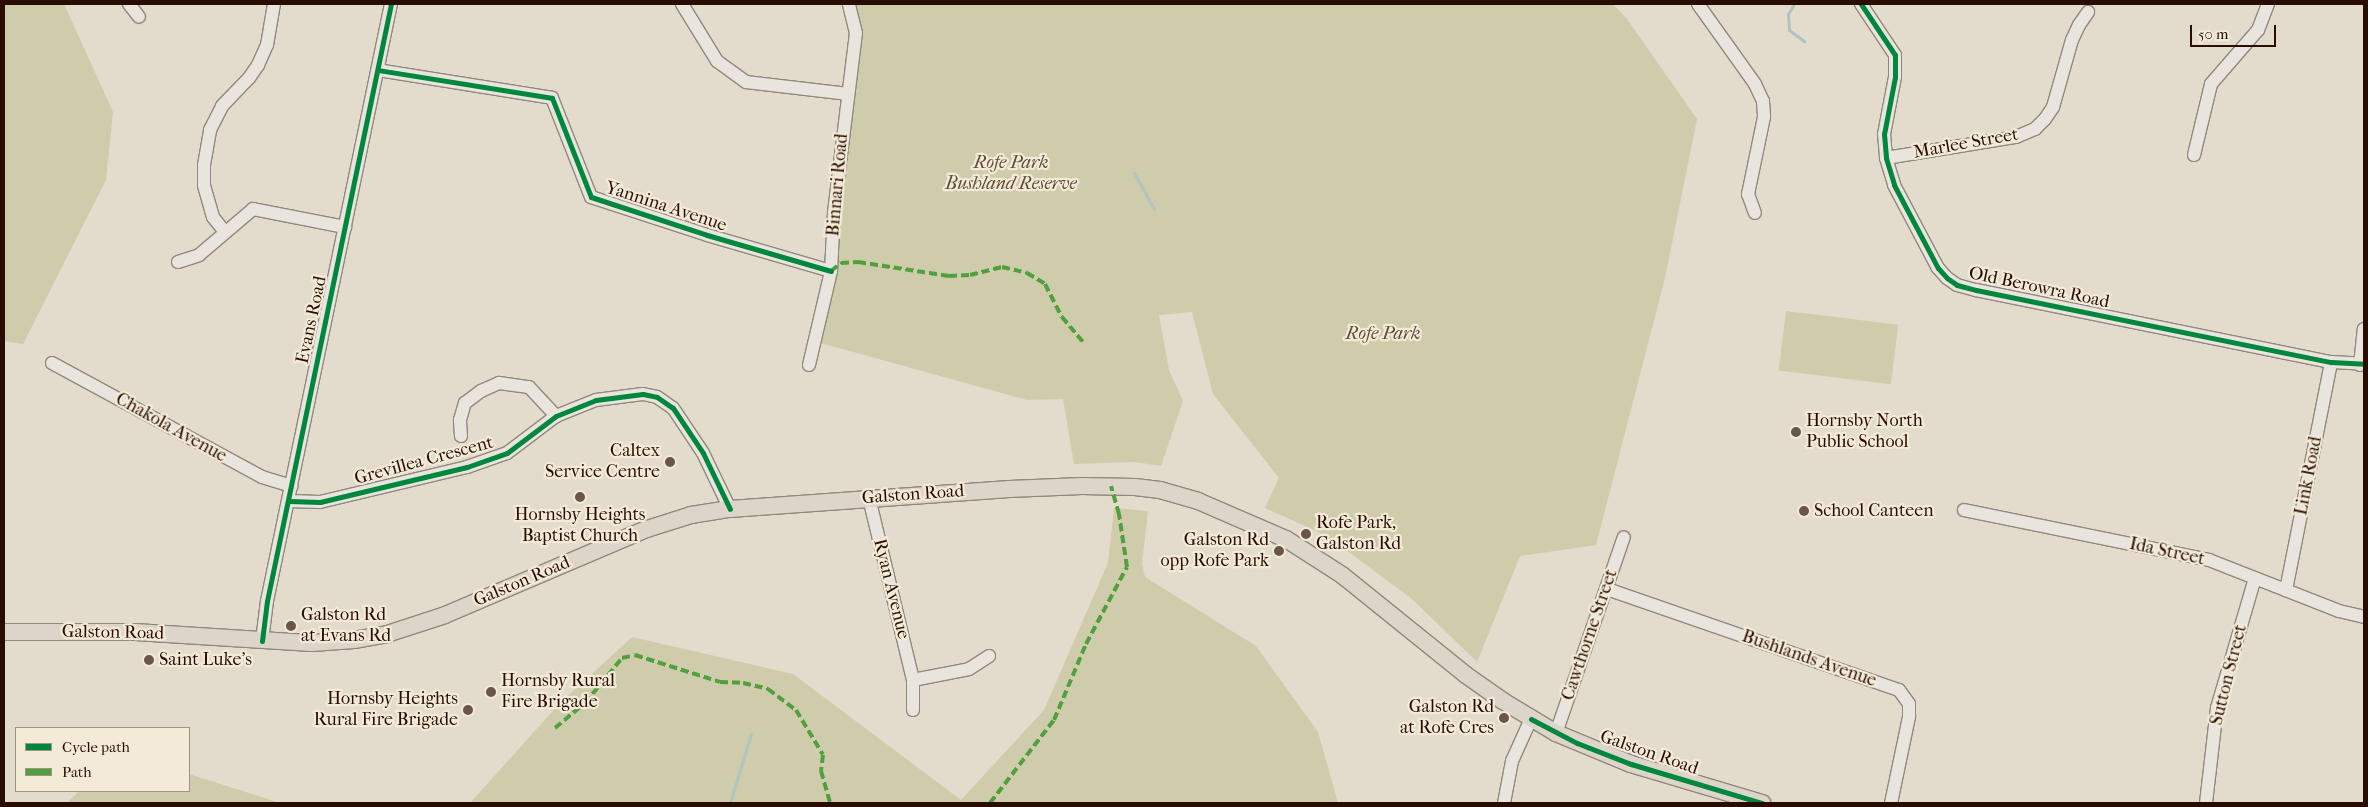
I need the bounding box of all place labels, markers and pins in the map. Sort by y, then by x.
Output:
place label: Hornsby North Public School [1806,411,1923,454]
marker: Hornsby North Public School [1790,426,1802,438]
place label: Caltex Service Centre [545,441,660,484]
marker: Caltex Service Centre [664,456,676,468]
marker: Hornsby Heights Baptist Church [574,491,586,503]
place label: School Canteen [1814,500,1934,522]
place label: Hornsby Heights Baptist Church [515,505,645,548]
marker: School Canteen [1798,505,1810,517]
place label: Rofe Park, Galston Rd [1316,513,1401,556]
marker: Rofe Park, Galston Rd [1300,528,1312,540]
place label: Galston Rd opp Rofe Park [1160,530,1269,572]
marker: Galston Rd opp Rofe Park [1273,545,1285,557]
place label: Galston Rd at Evans Rd [301,605,391,648]
marker: Galston Rd at Evans Rd [285,620,297,632]
place label: Saint Luke's [159,649,252,671]
marker: Saint Luke's [143,654,155,666]
place label: Hornsby Rural Fire Brigade [501,671,615,714]
marker: Hornsby Rural Fire Brigade [485,686,497,698]
place label: Hornsby Heights Rural Fire Brigade [314,689,458,732]
place label: Galston Rd at Rofe Cres [1400,697,1494,740]
marker: Hornsby Heights Rural Fire Brigade [462,704,474,716]
marker: Galston Rd at Rofe Cres [1498,712,1510,724]

